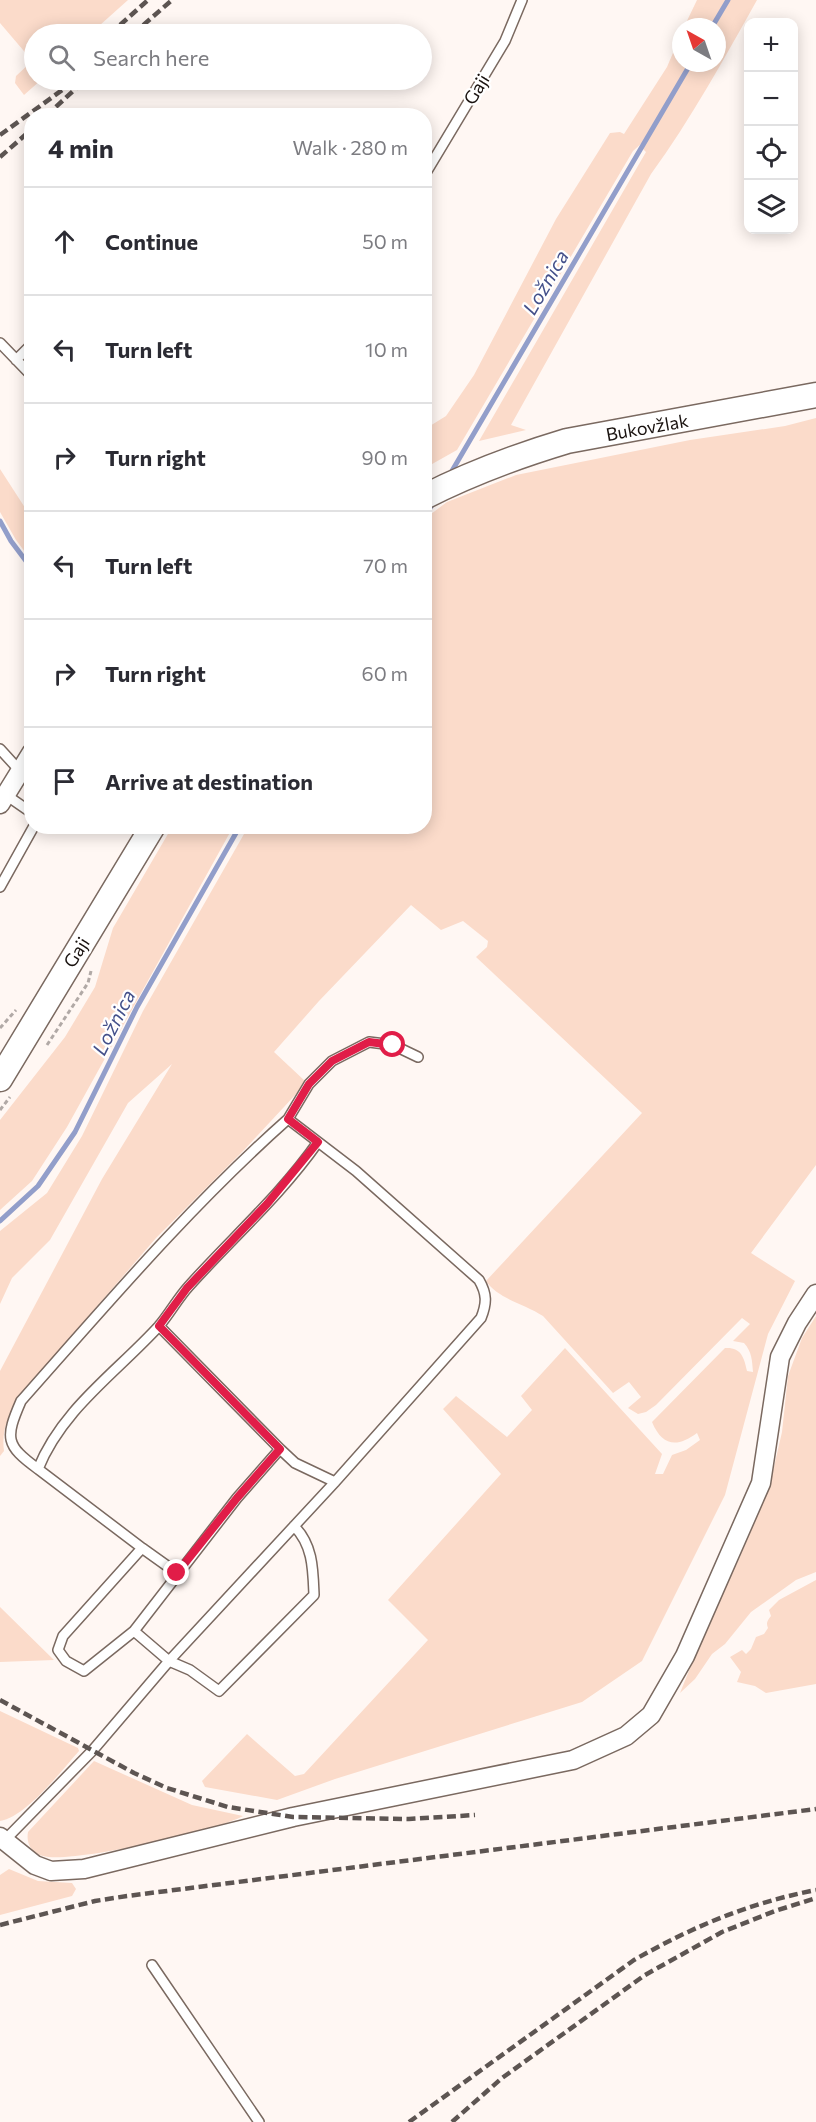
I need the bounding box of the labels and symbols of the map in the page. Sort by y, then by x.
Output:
north arrow [672,18,726,72]
street label: Gaji [458,70,494,108]
water label: Ložnica [517,246,573,318]
street label: Bukovžlak [604,409,690,445]
street label: Gaji [58,933,94,971]
water label: Ložnica [86,985,140,1059]
route start [379,1031,405,1057]
route end [163,1559,189,1585]

